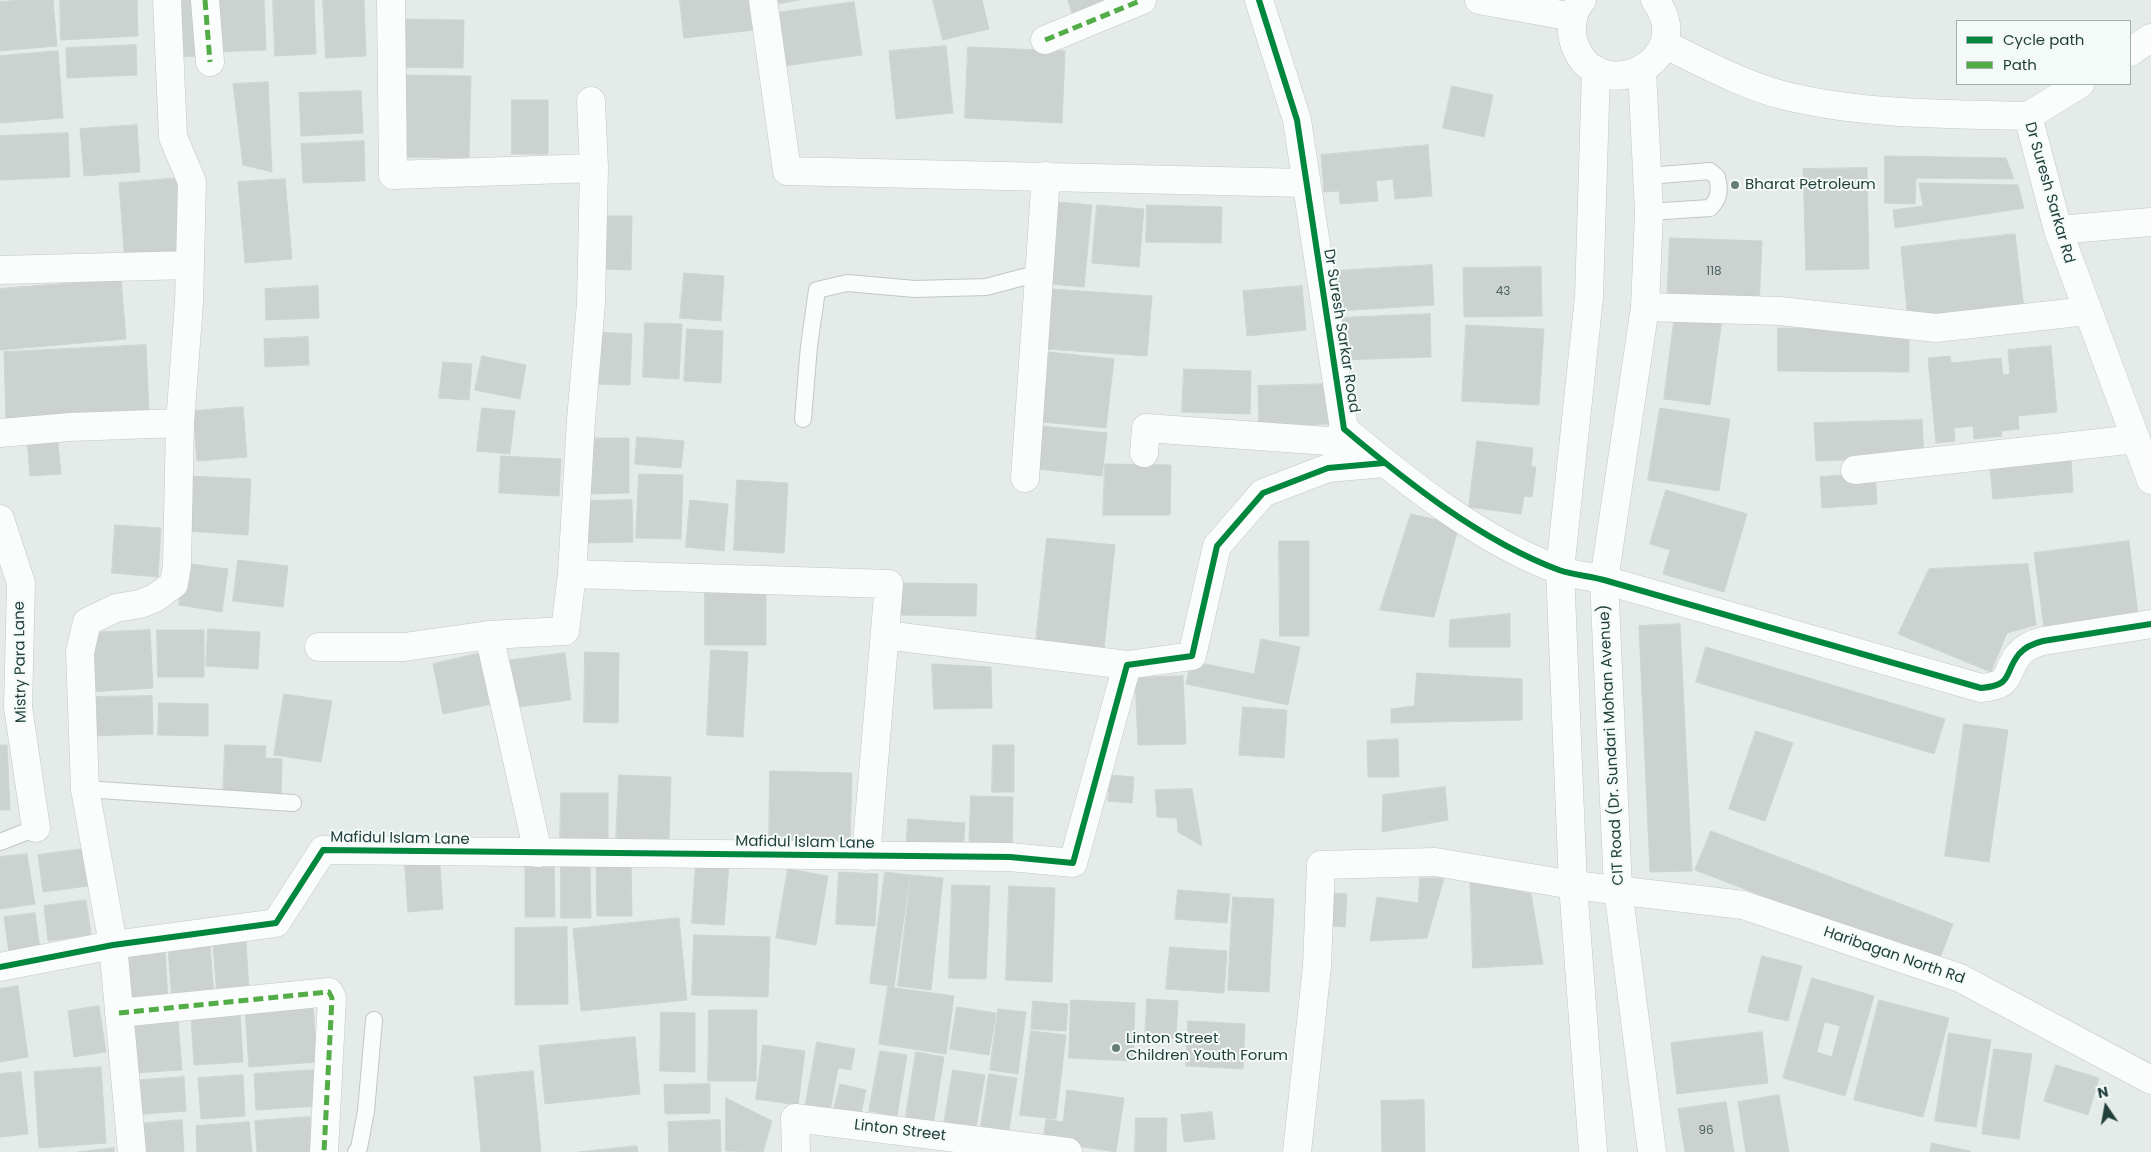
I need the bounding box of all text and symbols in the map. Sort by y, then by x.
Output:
legend [1956,20,2131,85]
text: Cycle path [2003,29,2084,50]
text: Path [2003,54,2037,75]
street label: Dr Suresh Sarkar Rd [2020,120,2078,266]
place label: Bharat Petroleum [1745,176,1876,194]
marker: Bharat Petroleum [1729,179,1741,191]
street label: Dr Suresh Sarkar Road [1319,248,1363,414]
house number: 118 [1706,265,1722,279]
house number: 43 [1496,285,1510,299]
street label: Mistry Para Lane [11,601,31,723]
street label: CIT Road (Dr. Sundari Mohan Avenue) [1596,604,1628,886]
street label: Mafidul Islam Lane [330,829,470,849]
street label: Mafidul Islam Lane [735,833,875,853]
street label: Haribagan North Rd [1821,923,1967,989]
place label: Linton Street Children Youth Forum [1126,1030,1288,1065]
marker: Linton Street Children Youth Forum [1110,1042,1122,1054]
text: N [2096,1081,2110,1103]
north arrow [2081,1082,2131,1132]
street label: Linton Street [853,1116,947,1146]
house number: 96 [1698,1124,1714,1138]

